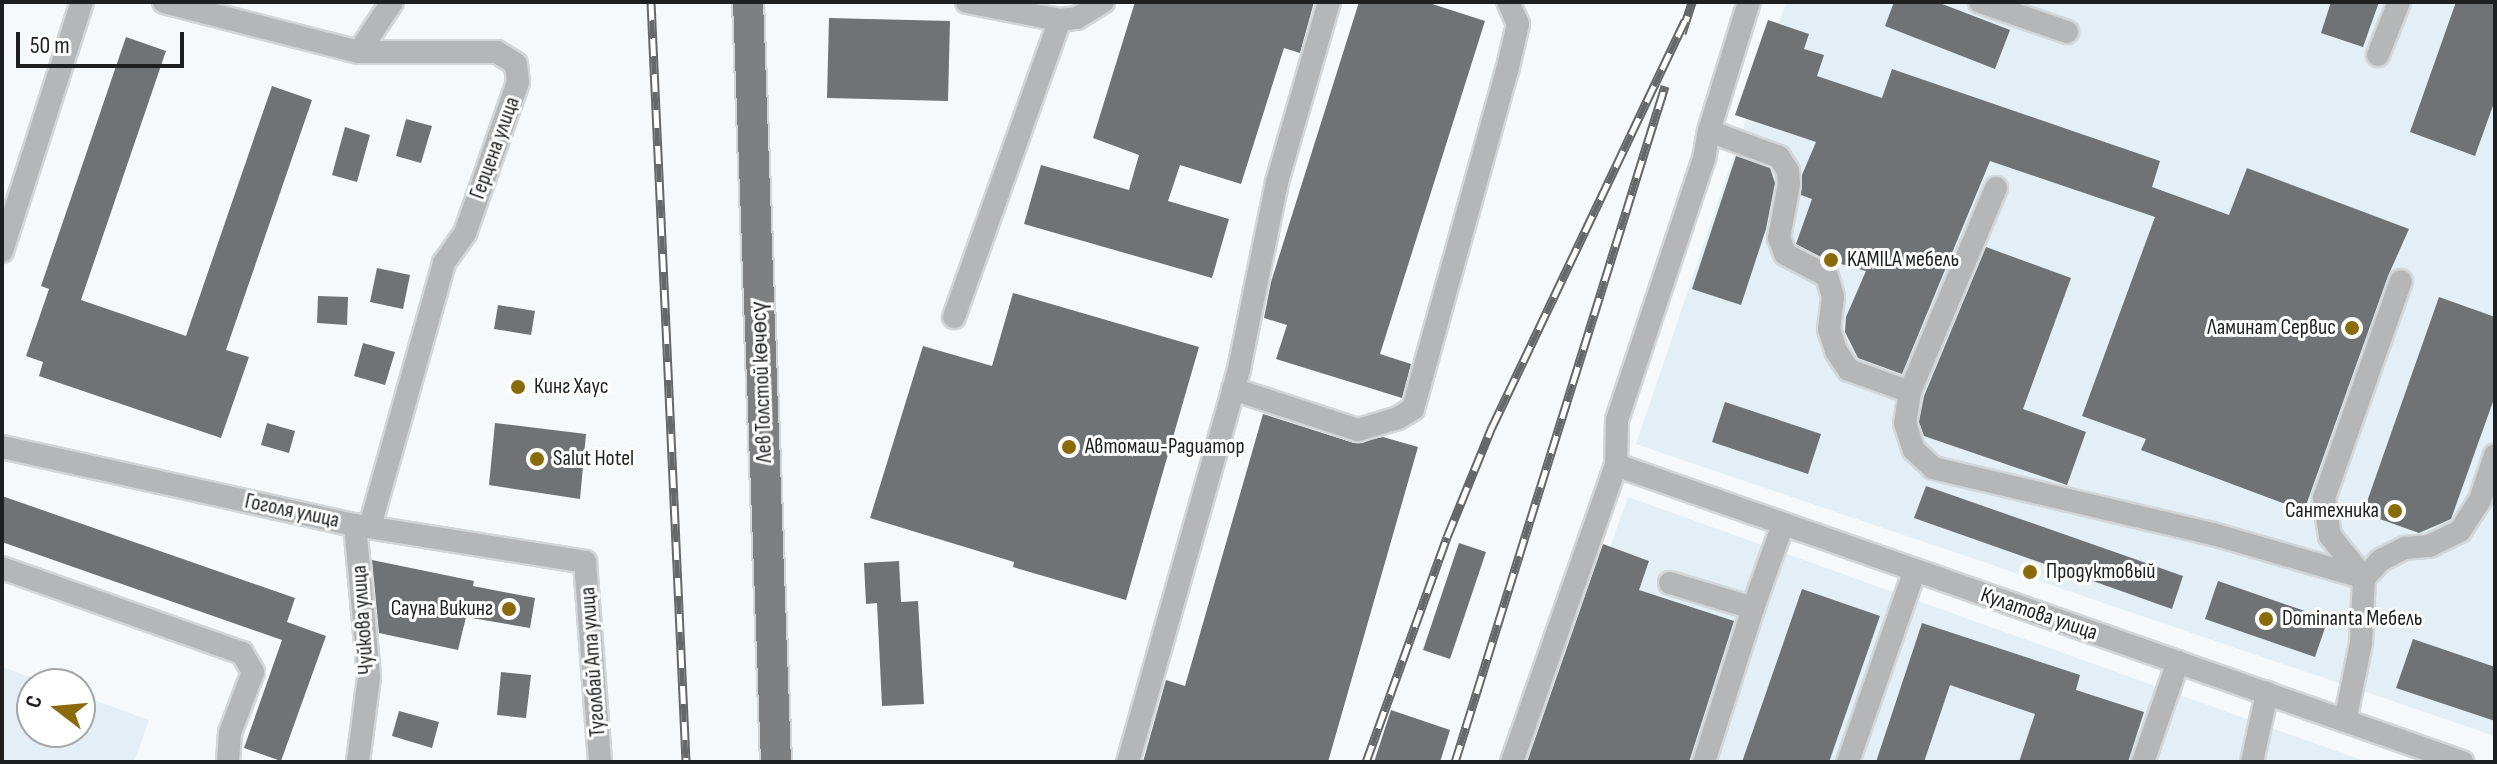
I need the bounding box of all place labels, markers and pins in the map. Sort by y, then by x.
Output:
place label: KAMILA мебель [1847,247,1959,273]
marker: KAMILA мебель [1822,251,1840,269]
place label: Ламинат Сервис [2207,315,2336,341]
marker: Ламинат Сервис [2343,319,2361,337]
place label: Кинг Хаус [534,374,609,400]
marker: Кинг Хаус [509,378,527,396]
place label: Автомаш-Радиатор [1085,434,1244,460]
marker: Автомаш-Радиатор [1060,438,1078,456]
place label: Salut Hotel [553,446,634,472]
marker: Salut Hotel [528,450,546,468]
place label: Сантехника [2285,498,2379,524]
marker: Сантехника [2386,502,2404,520]
place label: Продуктовый [2046,559,2155,585]
marker: Продуктовый [2021,563,2039,581]
place label: Сауна Викинг [391,596,493,622]
marker: Сауна Викинг [500,600,518,618]
place label: Dominanta Мебель [2282,606,2422,632]
marker: Dominanta Мебель [2257,610,2275,628]

